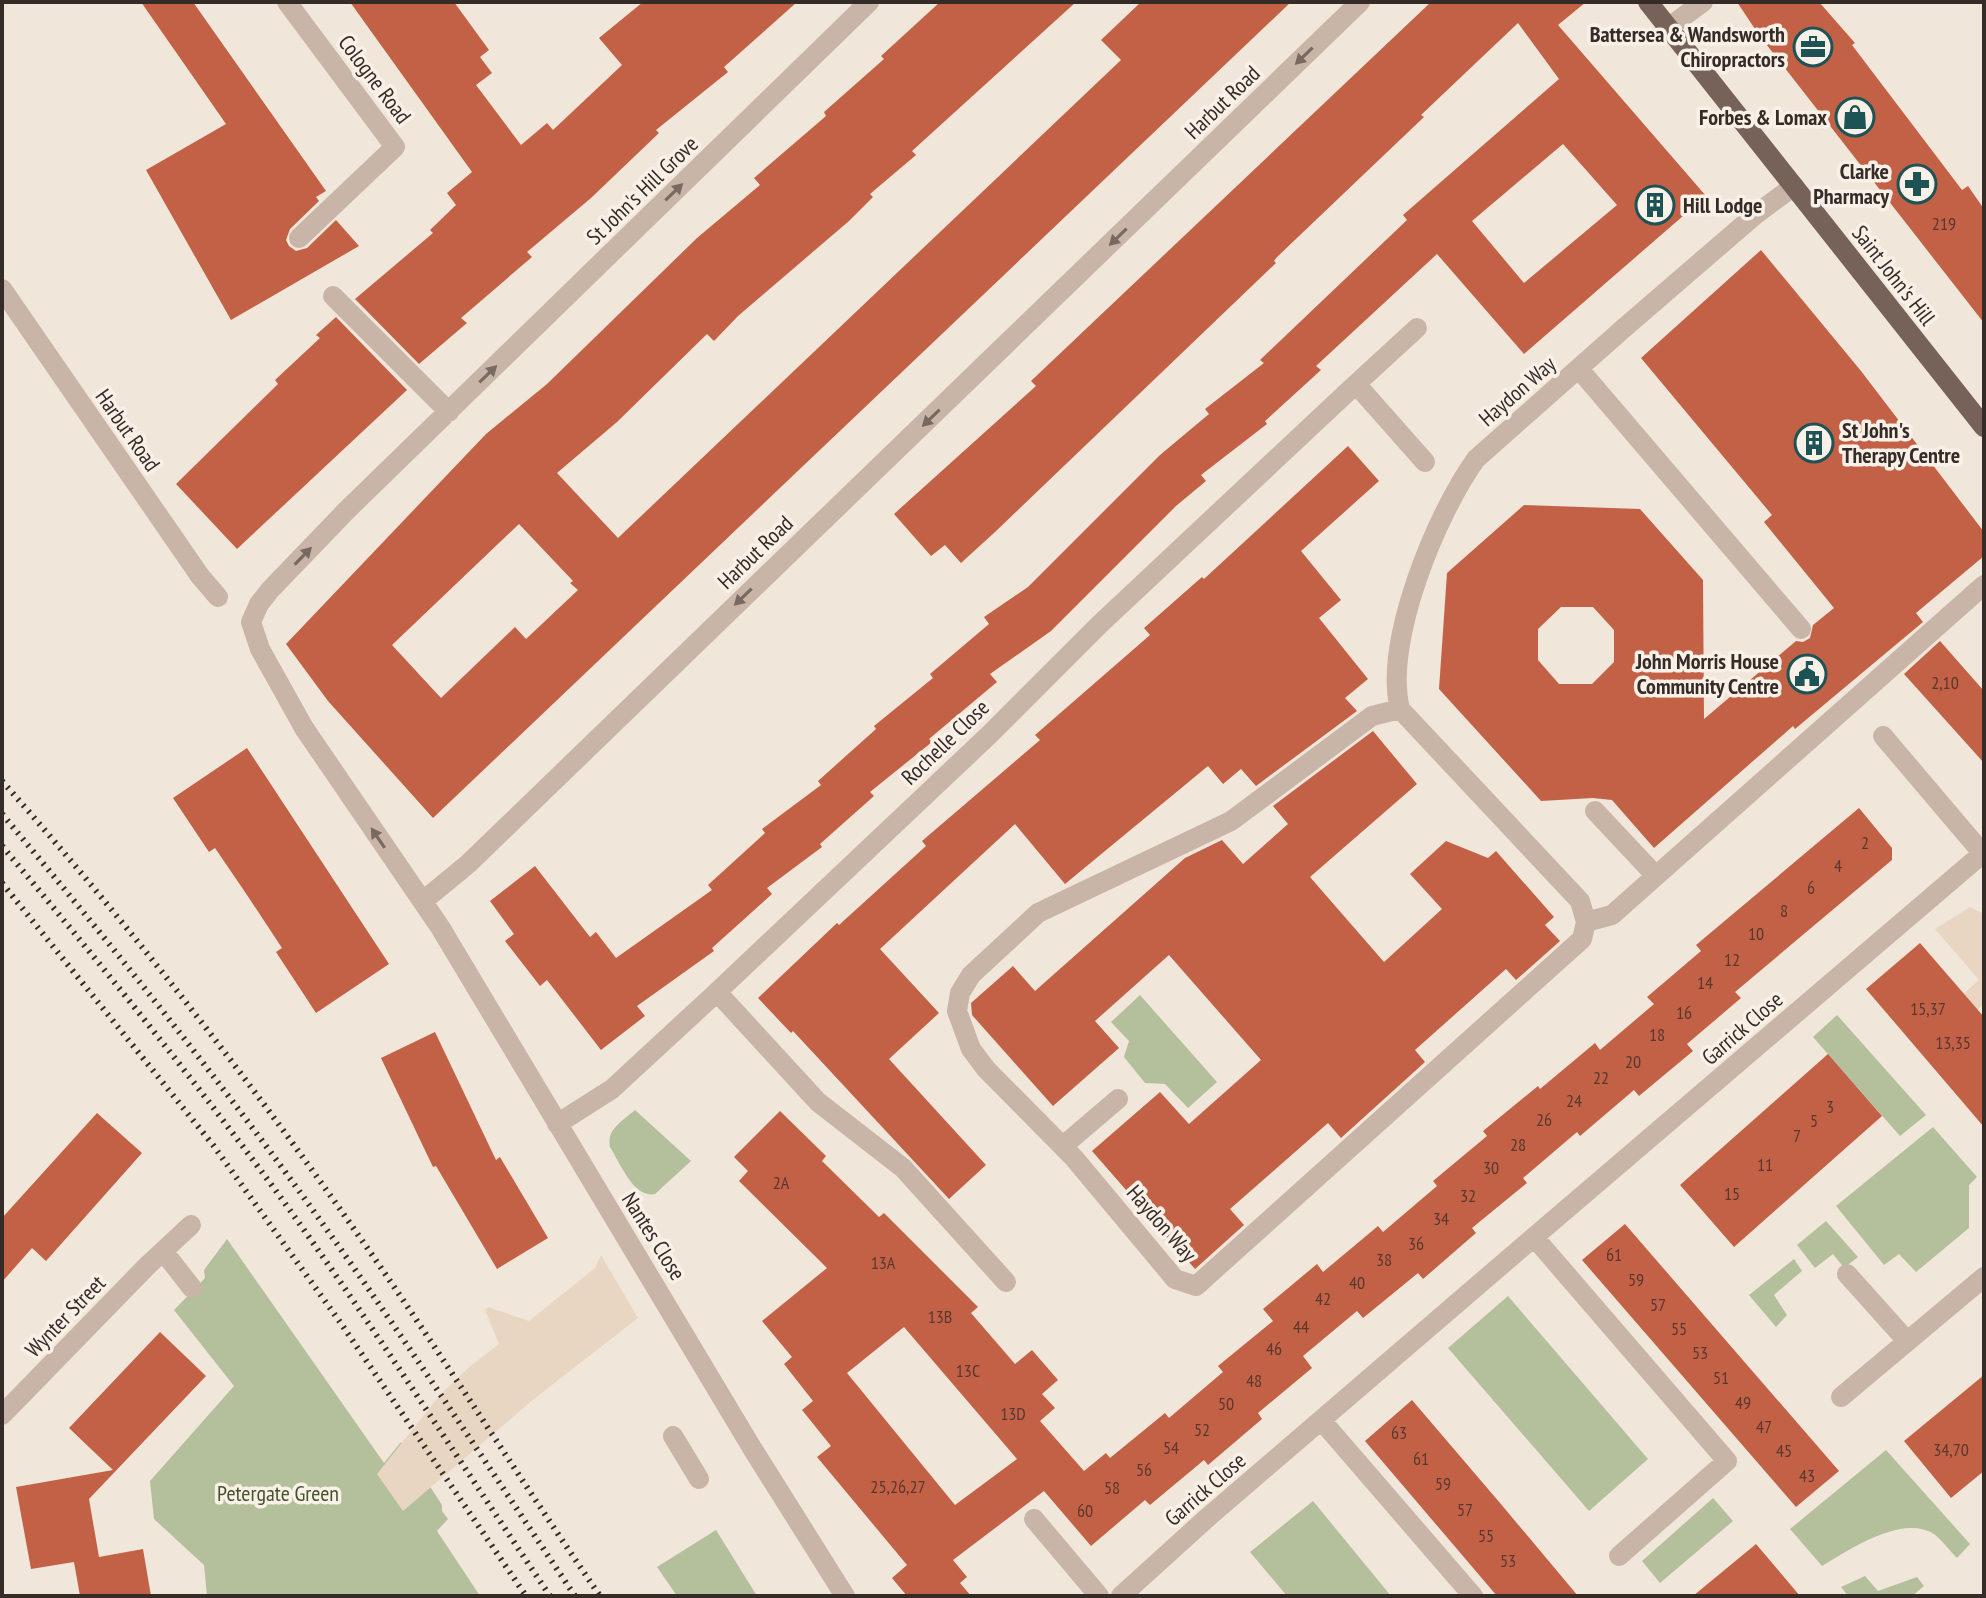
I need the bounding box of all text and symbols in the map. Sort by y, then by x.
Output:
place label: Battersea & Wandsworth Chiropractors [1590,20,1785,73]
office icon: Battersea & Wandsworth Chiropractors [1792,26,1834,68]
street label: Cologne Road [333,29,417,129]
one-way arrow [1295,46,1314,64]
street label: Harbut Road [1178,59,1266,145]
shop icon: Forbes & Lomax [1834,96,1876,138]
place label: Forbes & Lomax [1699,103,1827,131]
street label: St John's Hill Grove [580,130,704,250]
place label: Clarke Pharmacy [1813,157,1890,210]
pharmacy icon: Clarke Pharmacy [1896,163,1938,205]
one-way arrow [664,183,683,202]
building icon: Hill Lodge [1634,184,1676,226]
place label: Hill Lodge [1683,191,1762,219]
house number: 219 [1932,212,1956,235]
street label: Saint John's Hill [1846,219,1942,331]
one-way arrow [1109,227,1128,246]
street label: Haydon Way [1473,349,1562,432]
one-way arrow [478,365,497,384]
street label: Harbut Road [90,383,166,477]
one-way arrow [922,409,941,427]
place label: St John's Therapy Centre [1842,416,1960,469]
building icon: St John's Therapy Centre [1793,422,1835,464]
street label: Harbut Road [711,509,799,595]
one-way arrow [293,547,311,566]
one-way arrow [733,588,752,606]
place label: John Morris House Community Centre [1635,647,1779,700]
public building icon: John Morris House Community Centre [1786,653,1828,695]
house number: 2,10 [1931,671,1959,694]
street label: Rochelle Close [895,693,995,791]
one-way arrow [371,827,386,848]
house number: 2 [1861,831,1869,854]
house number: 4 [1834,854,1842,877]
house number: 6 [1807,876,1815,899]
house number: 8 [1780,899,1788,922]
house number: 10 [1748,922,1764,945]
house number: 12 [1724,948,1740,971]
house number: 14 [1697,971,1713,994]
street label: Garrick Close [1696,985,1788,1071]
house number: 15,37 [1910,997,1946,1020]
house number: 16 [1676,1001,1692,1024]
house number: 18 [1649,1023,1665,1046]
house number: 13,35 [1935,1031,1971,1054]
house number: 20 [1625,1050,1641,1073]
house number: 22 [1593,1066,1609,1089]
house number: 24 [1566,1089,1582,1112]
house number: 3 [1826,1095,1834,1118]
house number: 26 [1536,1108,1552,1131]
house number: 5 [1810,1109,1818,1132]
house number: 7 [1793,1124,1801,1147]
house number: 28 [1510,1133,1526,1156]
house number: 11 [1757,1153,1773,1176]
house number: 30 [1483,1156,1499,1179]
house number: 2A [773,1171,790,1194]
street label: Haydon Way [1121,1179,1204,1268]
house number: 15 [1724,1182,1740,1205]
house number: 32 [1460,1184,1476,1207]
street label: Nantes Close [616,1187,692,1285]
house number: 34 [1433,1207,1449,1230]
house number: 36 [1408,1232,1424,1255]
house number: 61 [1606,1243,1622,1266]
house number: 38 [1376,1248,1392,1271]
house number: 13A [871,1251,896,1274]
house number: 59 [1628,1268,1644,1291]
street label: Wynter Street [19,1269,111,1363]
house number: 40 [1349,1271,1365,1294]
house number: 42 [1315,1287,1331,1310]
house number: 57 [1650,1293,1666,1316]
house number: 13B [928,1305,952,1328]
house number: 44 [1293,1315,1309,1338]
house number: 55 [1671,1317,1687,1340]
house number: 46 [1266,1337,1282,1360]
house number: 53 [1692,1341,1708,1364]
house number: 13C [956,1359,980,1382]
house number: 51 [1713,1366,1729,1389]
house number: 48 [1246,1369,1262,1392]
house number: 49 [1735,1391,1751,1414]
house number: 50 [1218,1392,1234,1415]
house number: 13D [1000,1402,1026,1425]
house number: 47 [1756,1415,1772,1438]
house number: 52 [1194,1418,1210,1441]
house number: 63 [1391,1421,1407,1444]
house number: 54 [1163,1436,1179,1459]
house number: 34,70 [1933,1438,1969,1461]
house number: 45 [1776,1439,1792,1462]
street label: Garrick Close [1159,1446,1251,1532]
house number: 61 [1413,1447,1429,1470]
house number: 56 [1136,1458,1152,1481]
house number: 43 [1799,1464,1815,1487]
house number: 59 [1435,1472,1451,1495]
house number: 25,26,27 [870,1475,926,1498]
house number: 58 [1104,1476,1120,1499]
park label: Petergate Green [217,1479,339,1507]
house number: 57 [1457,1498,1473,1521]
house number: 60 [1077,1499,1093,1522]
house number: 55 [1478,1524,1494,1547]
house number: 53 [1500,1549,1516,1572]

